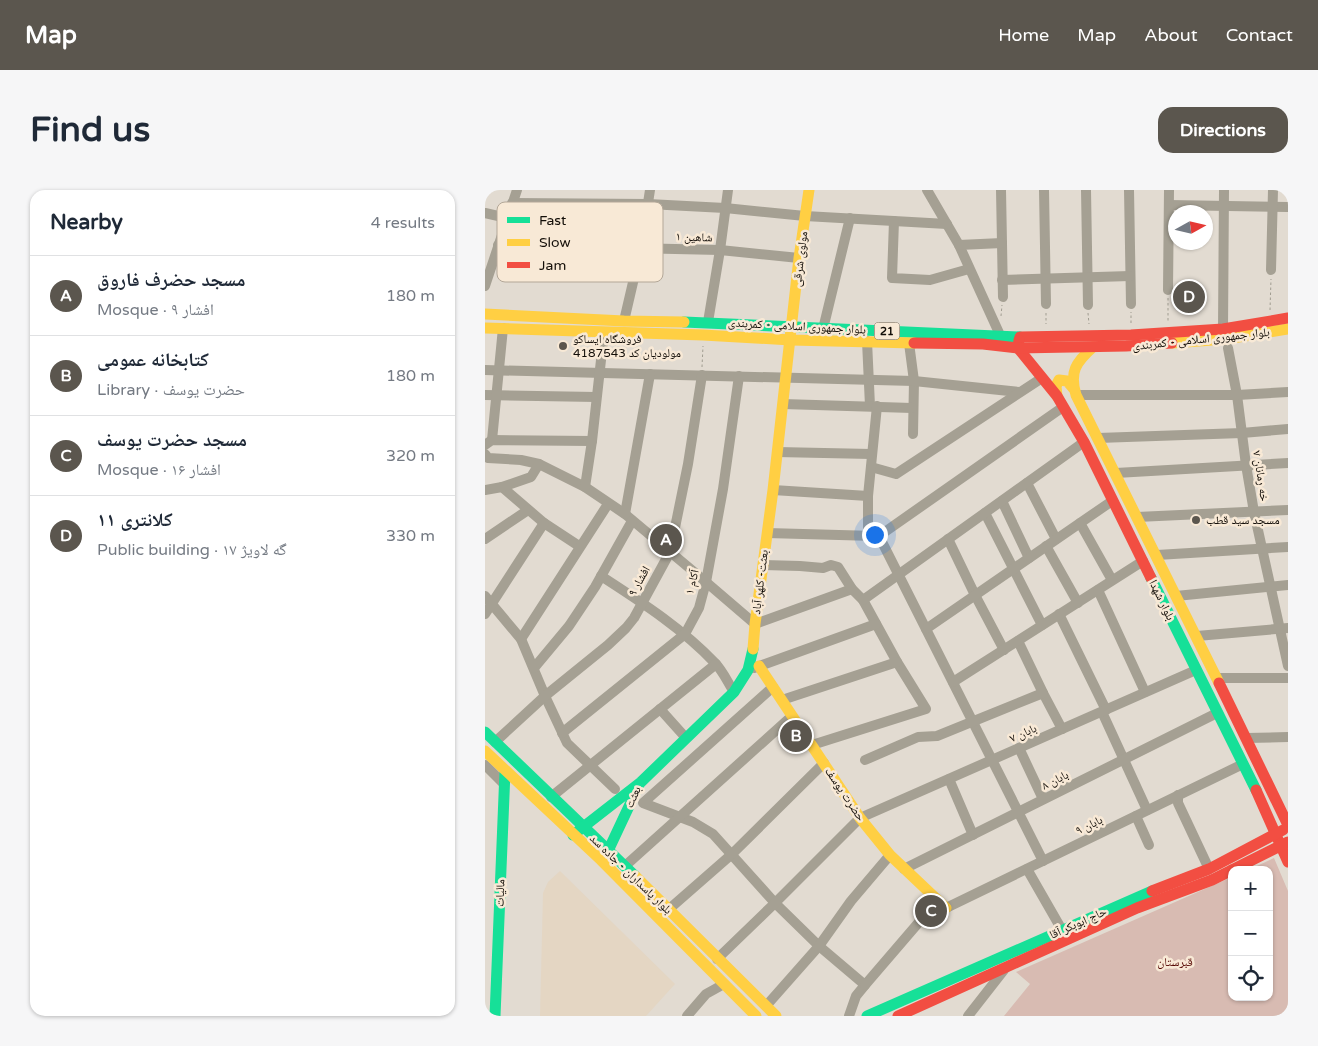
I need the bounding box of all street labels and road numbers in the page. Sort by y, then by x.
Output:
street label: شاهین ۱ [675,229,713,245]
street label: مولوی شرقی [790,230,810,288]
street label: بلوار جمهوری اسلامی - کمربندی [728,315,866,337]
road number: 21 [875,322,899,340]
street label: بلوار جمهوری اسلامی - کمربندی [1132,325,1270,354]
street label: خه رمانان ۷ [1250,450,1272,503]
street label: بعثت- کلهر آباد [749,549,771,615]
street label: افشار ۹ [625,563,653,598]
street label: آکام ۱ [682,567,703,596]
street label: بلوار شهدا [1146,577,1178,623]
street label: بابان ۷ [1007,721,1039,745]
street label: حضرت یوسف [822,765,868,824]
street label: بابان ۸ [1039,767,1071,793]
street label: بعثت [622,784,644,810]
street label: بابان ۹ [1073,813,1105,838]
street label: بلوار پاسداران - جاده سد [587,831,675,917]
street label: مالیات [493,879,508,907]
street label: حاج ابوبکر آقا [1047,904,1109,942]

